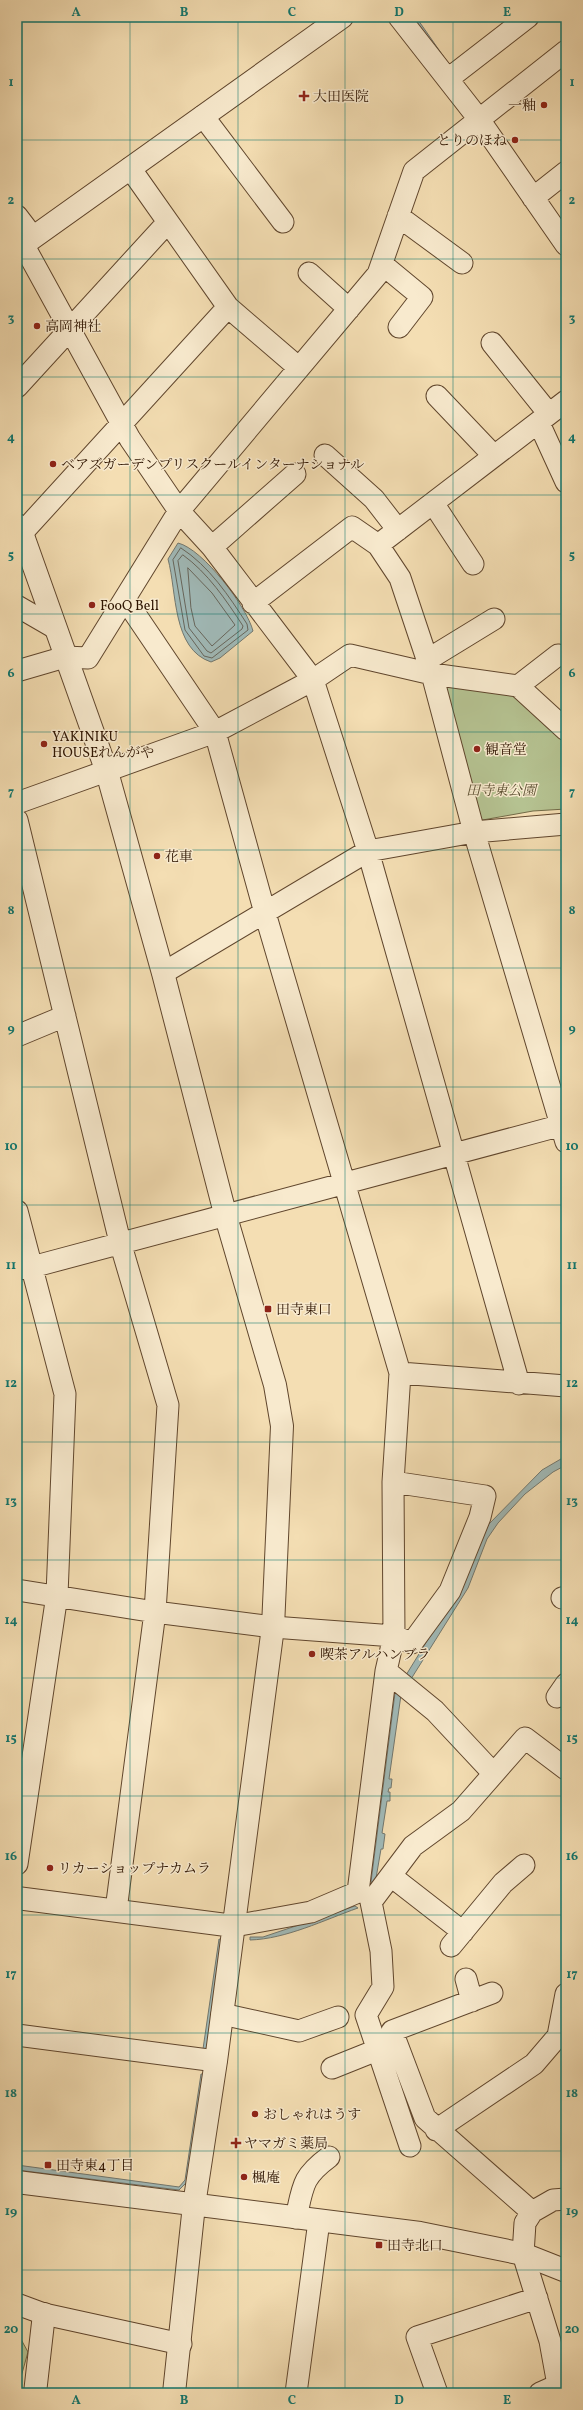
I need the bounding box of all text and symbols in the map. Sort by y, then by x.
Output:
text: A [71,4,81,22]
text: B [180,4,189,22]
text: C [288,4,296,22]
text: D [394,4,404,22]
text: E [503,4,511,22]
text: 1 [8,74,14,92]
text: 1 [569,74,575,92]
place label: 大田医院 [313,88,369,107]
marker: 大田医院 [298,90,310,102]
place label: 一釉 [508,97,536,116]
marker: 一釉 [539,100,549,110]
place label: とりのほね [437,132,507,151]
marker: とりのほね [510,135,520,145]
text: 2 [8,192,15,210]
text: 2 [569,192,576,210]
text: 3 [8,310,15,328]
text: 3 [569,310,576,328]
place label: 高岡神社 [45,318,101,337]
marker: 高岡神社 [32,321,42,331]
text: 4 [7,429,15,447]
text: 4 [568,429,576,447]
place label: ベアズガーデンプリスクールインターナショナル [61,456,365,475]
marker: ベアズガーデンプリスクールインターナショナル [48,459,58,469]
text: 5 [8,547,14,565]
text: 5 [569,547,575,565]
place label: FooQ Bell [100,597,159,616]
marker: FooQ Bell [87,600,97,610]
text: 6 [7,665,15,683]
text: 6 [568,665,576,683]
place label: YAKINIKU HOUSEれんがや [52,728,154,763]
marker: YAKINIKU HOUSEれんがや [39,739,49,749]
place label: 観音堂 [485,741,527,760]
marker: 観音堂 [472,744,482,754]
park label: 田寺東公園 [466,782,538,801]
text: 7 [8,784,14,802]
text: 7 [569,784,575,802]
place label: 花車 [165,848,193,867]
marker: 花車 [152,851,162,861]
text: 8 [7,902,15,920]
text: 8 [568,902,576,920]
text: 9 [7,1020,15,1038]
text: 9 [568,1020,576,1038]
text: 10 [4,1138,18,1156]
text: 10 [565,1138,579,1156]
text: 11 [6,1257,16,1275]
text: 11 [567,1257,577,1275]
place label: 田寺東口 [276,1301,332,1320]
marker: 田寺東口 [263,1304,273,1314]
text: 12 [5,1375,17,1393]
text: 12 [566,1375,578,1393]
text: 13 [5,1493,17,1511]
text: 13 [566,1493,578,1511]
text: 14 [4,1612,18,1630]
text: 14 [565,1612,579,1630]
place label: 喫茶アルハンブラ [320,1646,430,1665]
marker: 喫茶アルハンブラ [307,1649,317,1659]
text: 15 [5,1730,17,1748]
text: 15 [566,1730,578,1748]
text: 16 [5,1848,17,1866]
text: 16 [566,1848,578,1866]
place label: リカーショップナカムラ [58,1860,211,1879]
marker: リカーショップナカムラ [45,1863,55,1873]
text: 17 [5,1966,17,1984]
text: 17 [566,1966,578,1984]
text: 18 [5,2085,17,2103]
text: 18 [566,2085,578,2103]
place label: おしゃれはうす [263,2106,361,2125]
marker: おしゃれはうす [250,2109,260,2119]
place label: ヤマガミ薬局 [244,2135,328,2154]
marker: ヤマガミ薬局 [231,2138,241,2148]
place label: 田寺東4丁目 [56,2157,134,2176]
marker: 田寺東4丁目 [43,2160,53,2170]
place label: 楓庵 [252,2169,280,2188]
marker: 楓庵 [239,2172,249,2182]
text: 19 [5,2203,17,2221]
text: 19 [566,2203,578,2221]
place label: 田寺北口 [387,2237,443,2256]
marker: 田寺北口 [374,2240,384,2250]
text: 20 [4,2321,18,2339]
text: 20 [565,2321,579,2339]
text: A [71,2392,81,2410]
text: B [180,2392,189,2410]
text: C [288,2392,296,2410]
text: D [394,2392,404,2410]
text: E [503,2392,511,2410]

